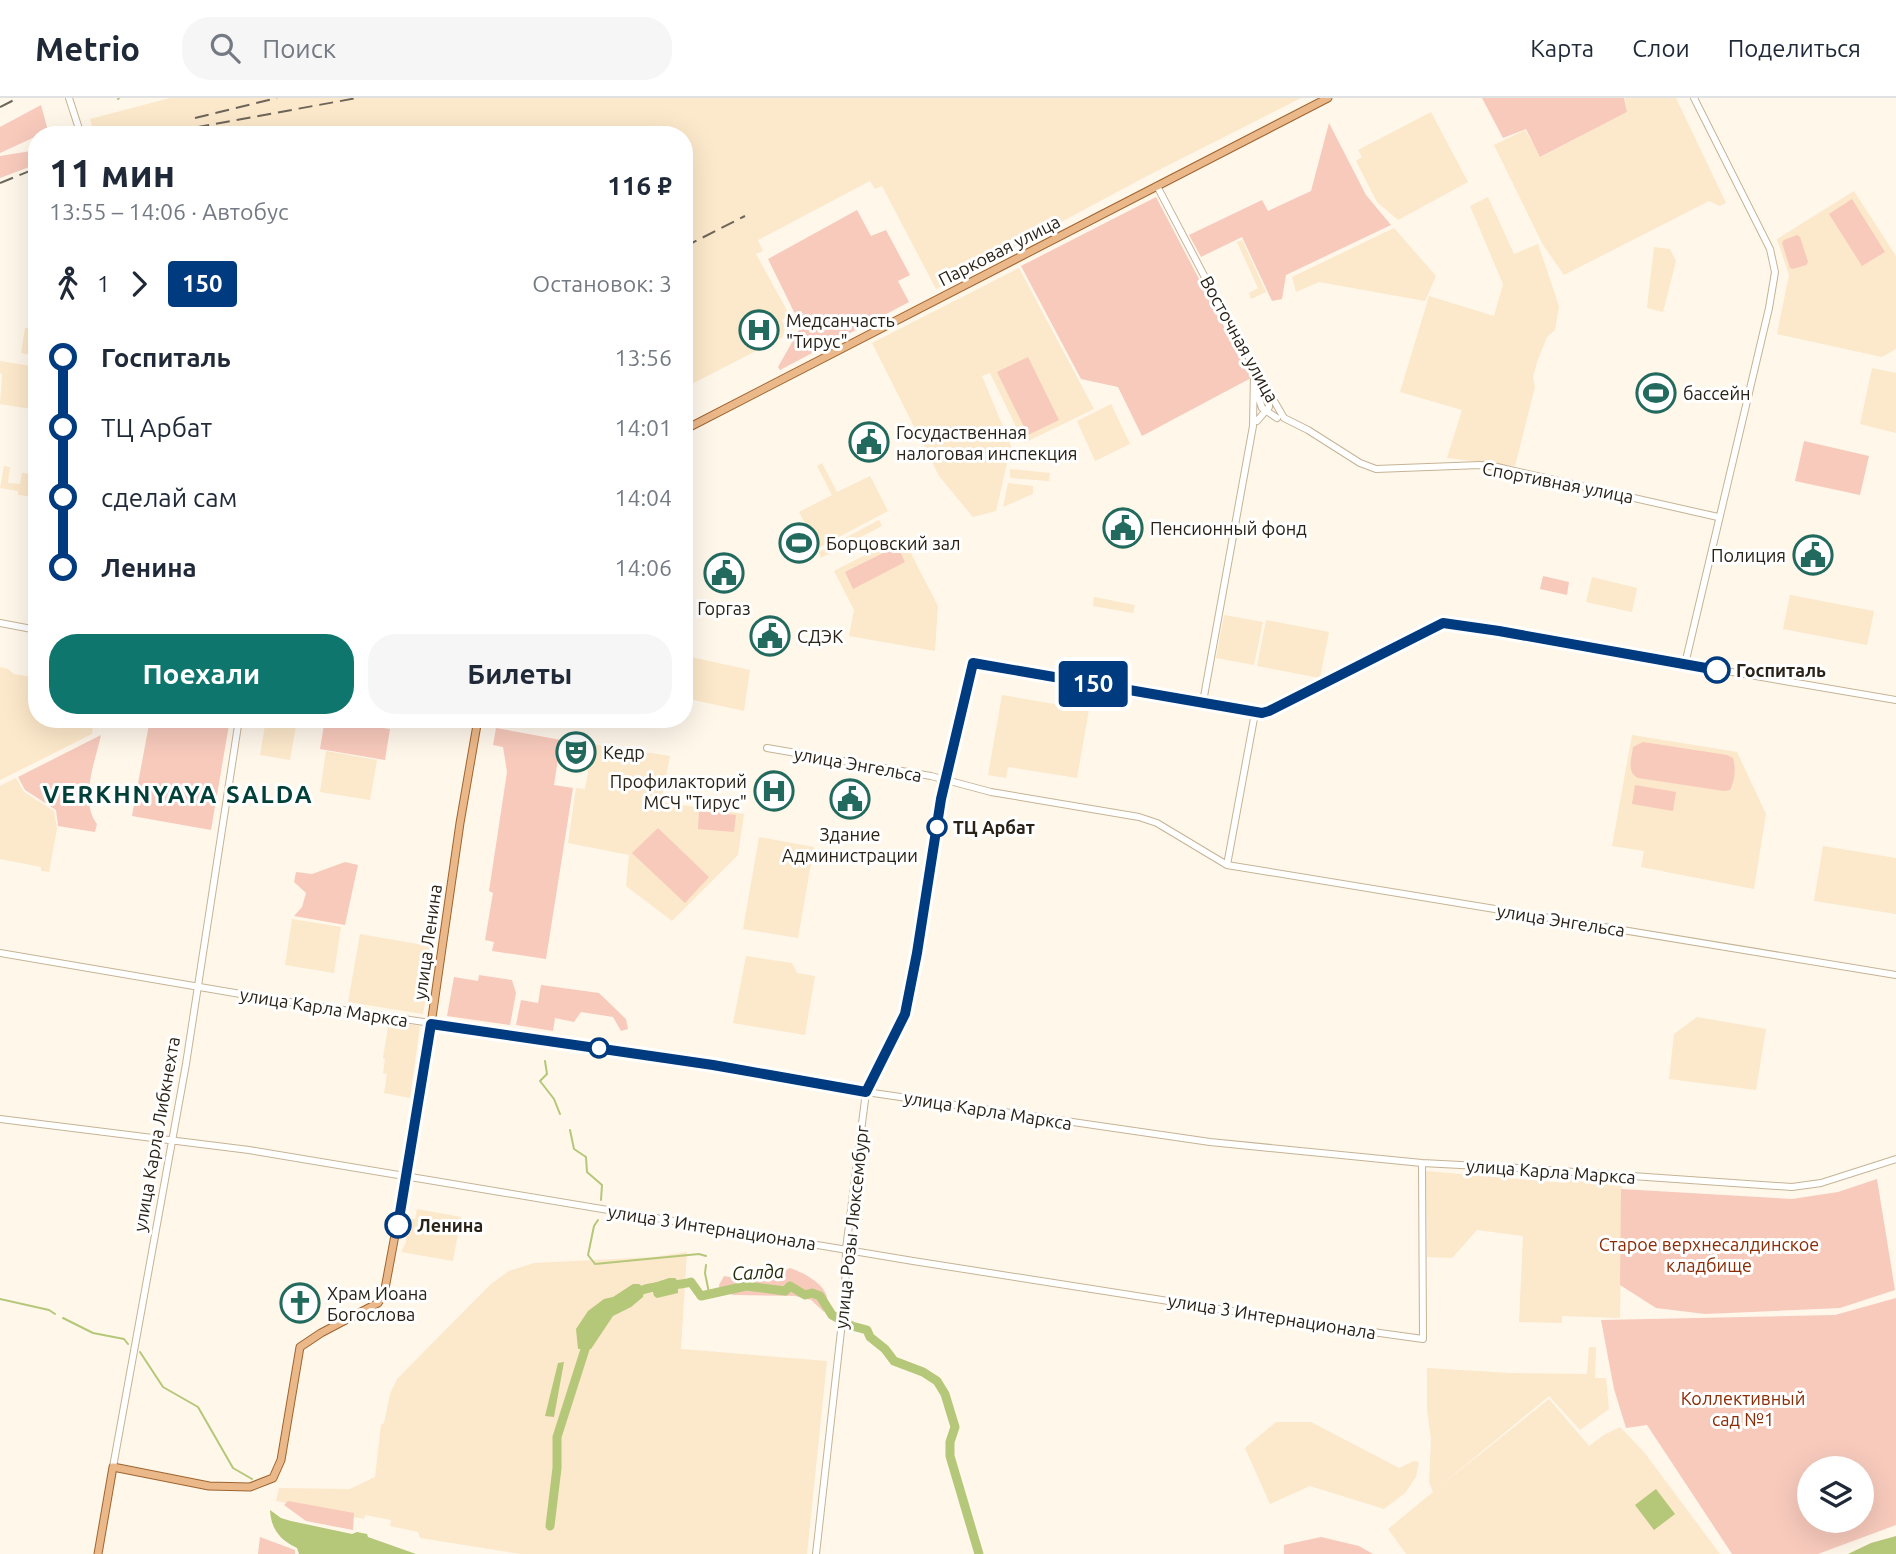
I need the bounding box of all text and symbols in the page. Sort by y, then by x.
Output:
search box [182,17,672,80]
icon: search [206,29,244,67]
text: Metrio [35,30,140,67]
text: Поиск [262,34,336,63]
text: Карта [1530,35,1594,62]
text: Слои [1632,35,1690,62]
text: Поделиться [1728,35,1861,62]
text: 11 мин [49,152,175,194]
text: 116 ₽ [607,171,672,200]
text: 13:55 – 14:06 · Автобус [49,199,289,224]
street label: Парковая улица [935,211,1063,289]
icon: walk [49,265,87,303]
icon: forward [120,265,158,303]
text: 150 [182,270,223,297]
text: 1 [97,271,110,296]
text: Остановок: 3 [532,271,672,296]
street label: Восточная улица [1197,272,1283,406]
hospital icon: Медсанчасть "Тирус" [738,309,780,351]
place label: Медсанчасть "Тирус" [786,310,895,351]
text: Госпиталь [101,343,231,372]
text: 13:56 [614,345,672,370]
sports icon: бассейн [1635,372,1677,414]
place label: бассейн [1683,383,1751,403]
text: ТЦ Арбат [101,413,212,442]
text: 14:01 [614,415,672,440]
public building icon: Госудаственная налоговая инспекция [848,421,890,463]
place label: Госудаственная налоговая инспекция [896,422,1077,463]
street label: Спортивная улица [1481,458,1635,506]
text: сделай сам [101,483,237,512]
text: 14:04 [614,485,672,510]
public building icon: Пенсионный фонд [1102,507,1144,549]
place label: Пенсионный фонд [1150,518,1307,538]
sports icon: Борцовский зал [778,522,820,564]
place label: Борцовский зал [826,533,961,553]
public building icon: Полиция [1792,534,1834,576]
place label: Полиция [1711,545,1786,565]
public building icon: Горгаз [703,552,745,594]
text: Ленина [101,553,197,582]
text: 14:06 [614,555,672,580]
place label: Горгаз [697,598,751,618]
public building icon: СДЭК [749,615,791,657]
place label: СДЭК [797,626,843,646]
button: Поехали [49,634,354,714]
button: Билеты [368,634,672,714]
marker: Госпиталь [1704,657,1730,683]
place label: Госпиталь [1736,660,1826,680]
line badge: 150 [1053,661,1133,707]
text: 150 [1073,670,1113,697]
theatre icon: Кедр [555,731,597,773]
place label: Кедр [603,742,645,762]
street label: улица Энгельса [792,743,924,785]
hospital icon: Профилакторий МСЧ "Тирус" [753,770,795,812]
place label: Профилакторий МСЧ "Тирус" [610,771,747,812]
public building icon: Здание Администрации [829,778,871,820]
district label: VERKHNYAYA SALDA [42,781,314,808]
marker: ТЦ Арбат [927,817,947,837]
place label: ТЦ Арбат [953,817,1035,837]
place label: Здание Администрации [782,824,918,865]
street label: улица Ленина [409,883,445,1001]
street label: улица Энгельса [1495,900,1627,940]
street label: улица Карла Маркса [238,984,410,1030]
street label: улица Карла Либкнехта [129,1035,183,1233]
unlabelled marker [589,1038,609,1058]
street label: улица Карла Маркса [902,1087,1074,1133]
street label: улица Розы Люксембург [830,1124,872,1330]
street label: улица Карла Маркса [1465,1155,1637,1187]
street label: улица 3 Интернационала [607,1201,817,1253]
marker: Ленина [385,1212,411,1238]
place label: Ленина [417,1215,483,1235]
park label: Старое верхнесалдинское кладбище [1599,1234,1819,1275]
water label: Салда [731,1260,785,1284]
church icon: Храм Иоана Богослова [279,1282,321,1324]
place label: Храм Иоана Богослова [327,1283,427,1324]
street label: улица 3 Интернационала [1167,1290,1377,1342]
park label: Коллективный сад №1 [1681,1388,1805,1429]
map controls [1797,1456,1874,1533]
button: layers [1797,1456,1874,1533]

